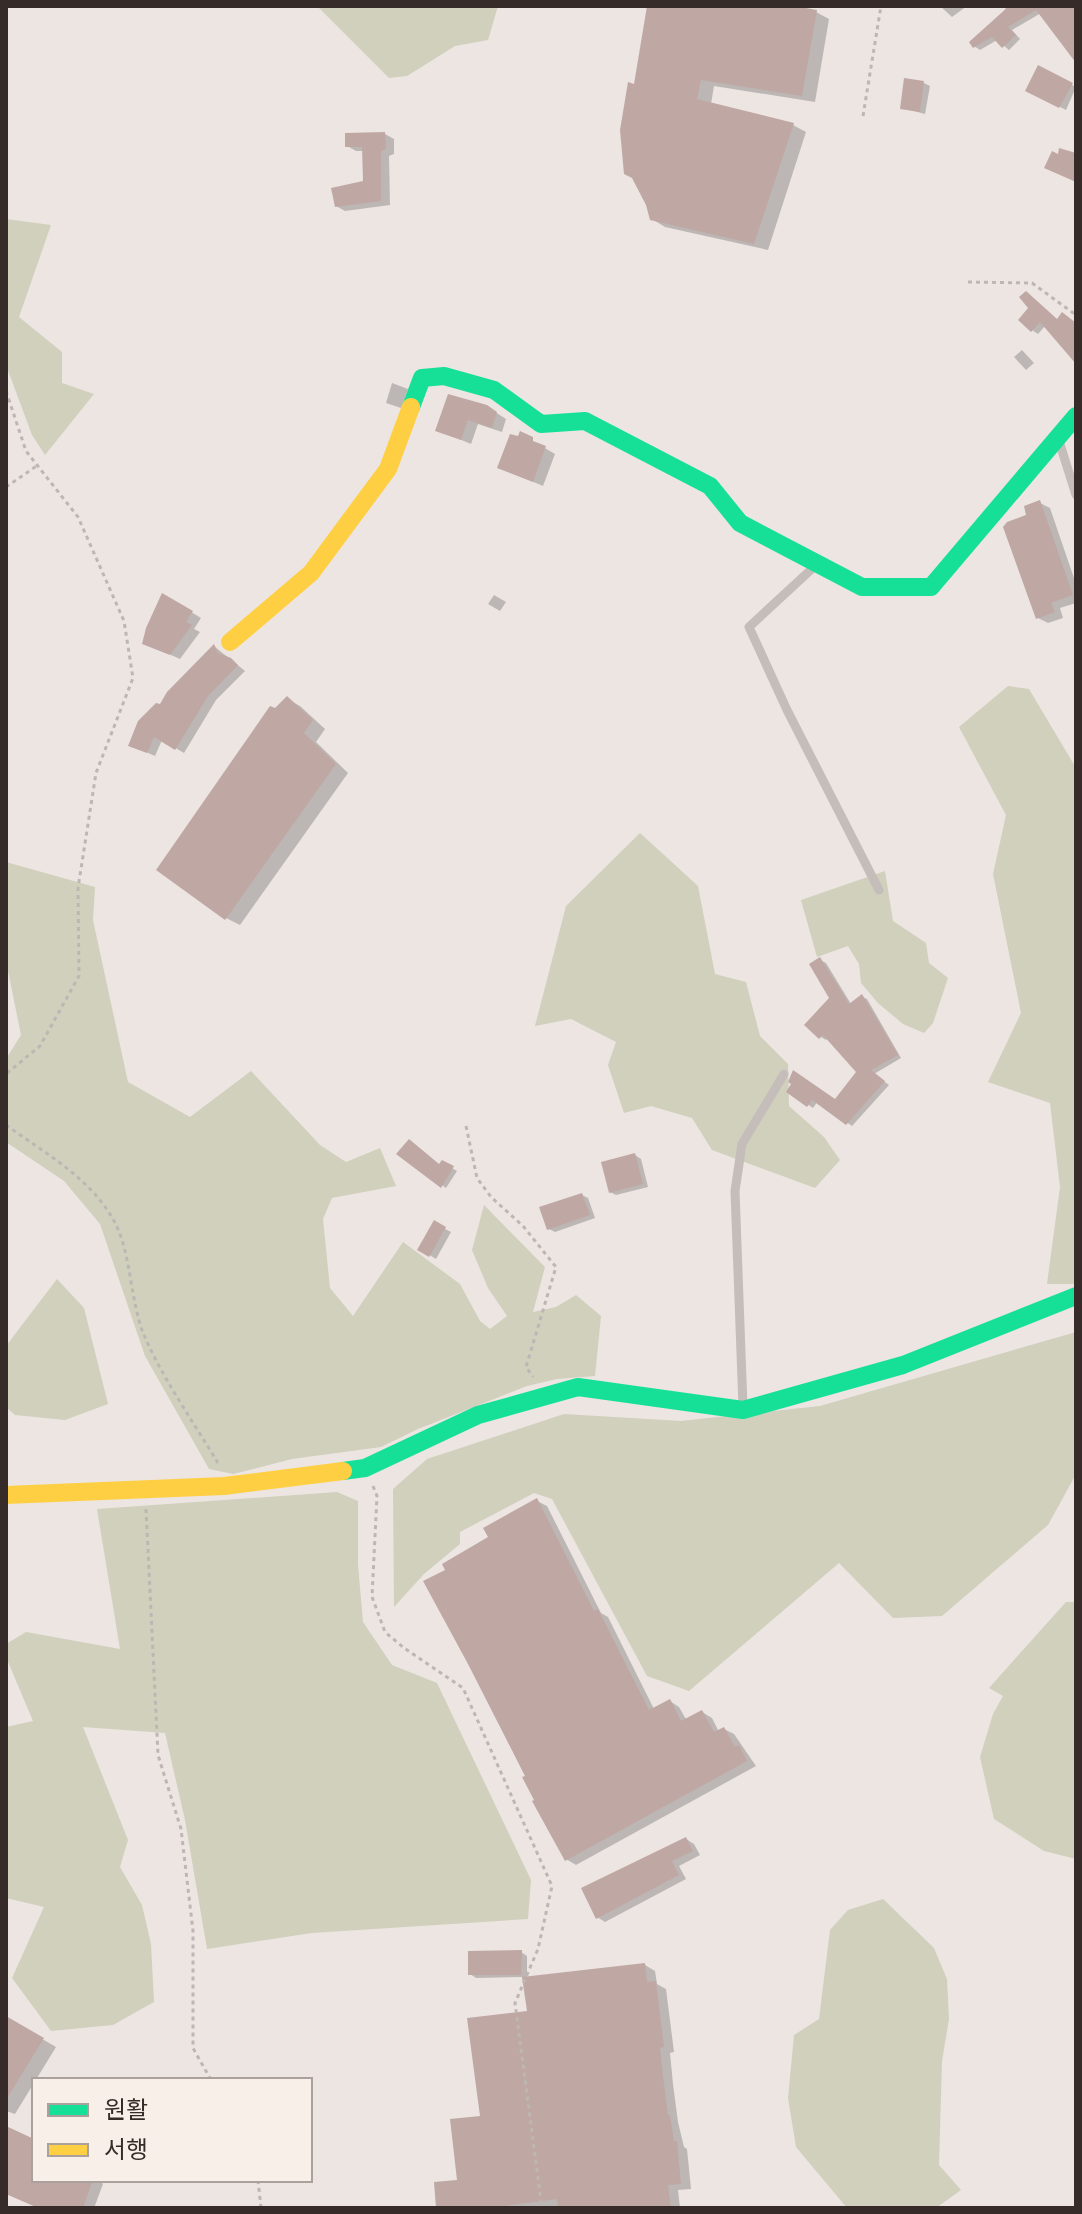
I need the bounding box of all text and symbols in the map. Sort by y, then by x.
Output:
legend [32,2078,312,2182]
text: 원활 [104,2095,148,2123]
text: 서행 [104,2135,148,2163]

